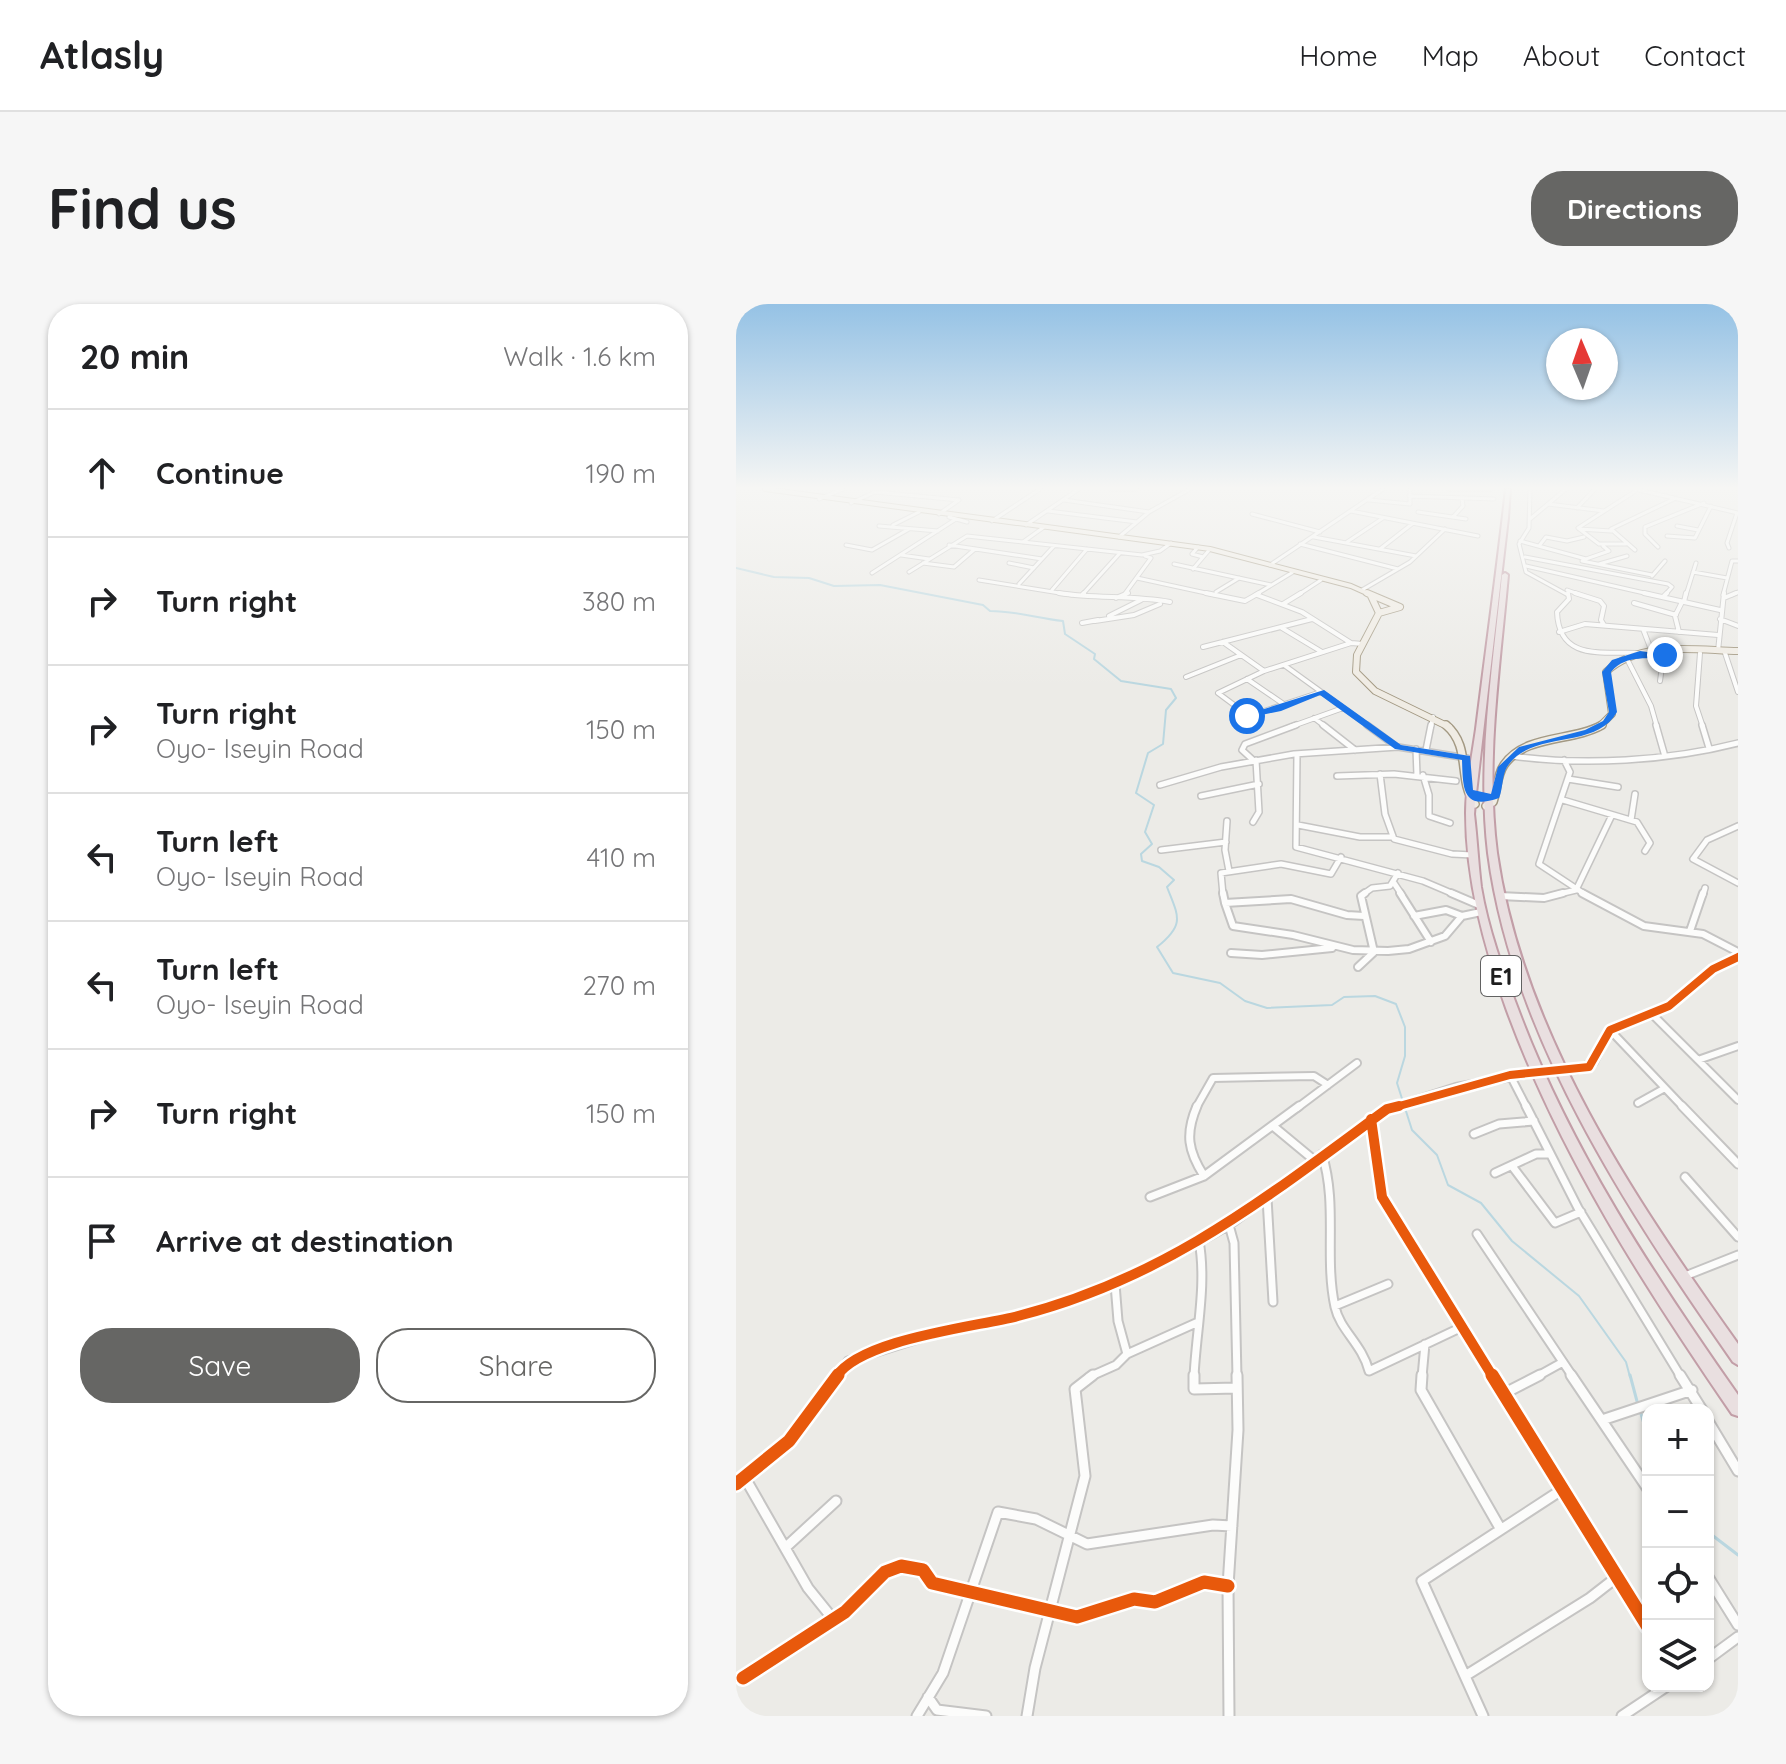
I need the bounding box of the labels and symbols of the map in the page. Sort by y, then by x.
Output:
north arrow [1546,328,1618,400]
route end [1647,637,1683,673]
route start [1229,698,1265,734]
road number: E1 [1481,956,1521,996]

